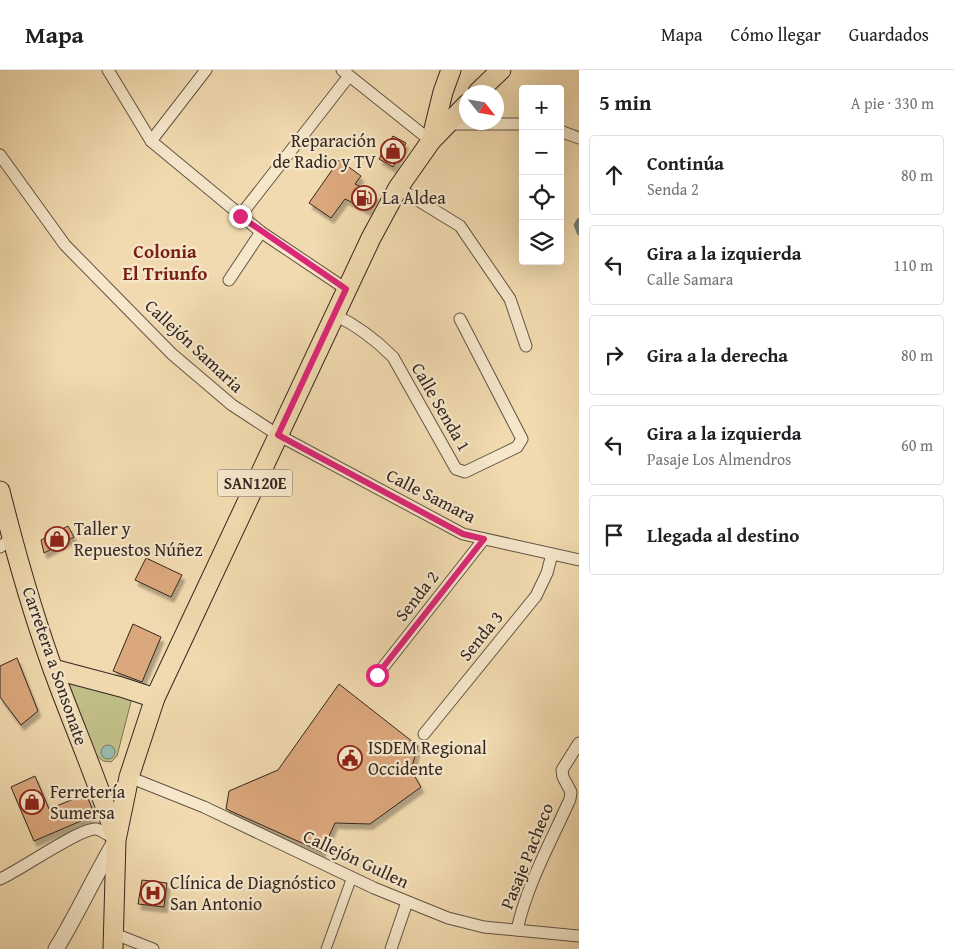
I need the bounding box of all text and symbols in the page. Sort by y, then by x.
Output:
text: Mapa [25,17,84,52]
text: Mapa [661,21,703,48]
text: Cómo llegar [731,21,821,48]
text: Guardados [849,21,929,48]
north arrow [459,85,504,130]
map controls [519,85,564,265]
button: + [519,85,564,130]
text: 5 min [599,87,651,118]
text: A pie · 330 m [851,91,934,115]
place label: Reparación de Radio y TV [273,127,376,175]
button: − [519,130,564,175]
shop icon: Reparación de Radio y TV [380,138,406,164]
text: Continúa [647,149,724,177]
icon: ahead [600,161,628,189]
text: 80 m [901,163,933,187]
button: locate [519,175,564,220]
text: Senda 2 [647,177,699,201]
place label: La Aldea [382,184,446,211]
fuel station icon: La Aldea [351,185,377,211]
route end [229,205,252,228]
button: layers [519,220,564,265]
district label: Colonia El Triunfo [123,237,207,287]
text: Gira a la izquierda [647,239,802,267]
icon: left [600,251,628,279]
text: 110 m [893,253,933,277]
text: Calle Samara [647,267,733,291]
street label: Callejón Samaria [139,293,250,399]
icon: right [600,341,628,369]
text: Gira a la derecha [647,341,788,369]
text: 80 m [901,343,933,367]
street label: Calle Senda 1 [405,357,478,456]
text: Gira a la izquierda [647,419,802,447]
icon: left [600,431,628,459]
text: 60 m [901,433,933,457]
text: Pasaje Los Almendros [647,447,791,471]
street label: Calle Samara [382,461,481,530]
road number: SAN120E [218,469,292,496]
place label: Taller y Repuestos Núñez [74,515,203,563]
icon: arrive [600,521,628,549]
text: Llegada al destino [647,521,799,549]
shop icon: Taller y Repuestos Núñez [44,526,70,552]
street label: Senda 2 [388,564,445,627]
street label: Carretera a Sonsonate [16,583,95,749]
street label: Senda 3 [452,605,509,667]
route start [366,664,389,687]
place label: ISDEM Regional Occidente [368,734,487,782]
public building icon: ISDEM Regional Occidente [337,745,363,771]
place label: Ferretería Sumersa [50,778,126,826]
shop icon: Ferretería Sumersa [19,789,45,815]
street label: Pasaje Pacheco [493,799,560,913]
street label: Callejón Gullen [299,822,414,895]
place label: Clínica de Diagnóstico San Antonio [170,869,336,917]
hospital icon: Clínica de Diagnóstico San Antonio [140,880,166,906]

